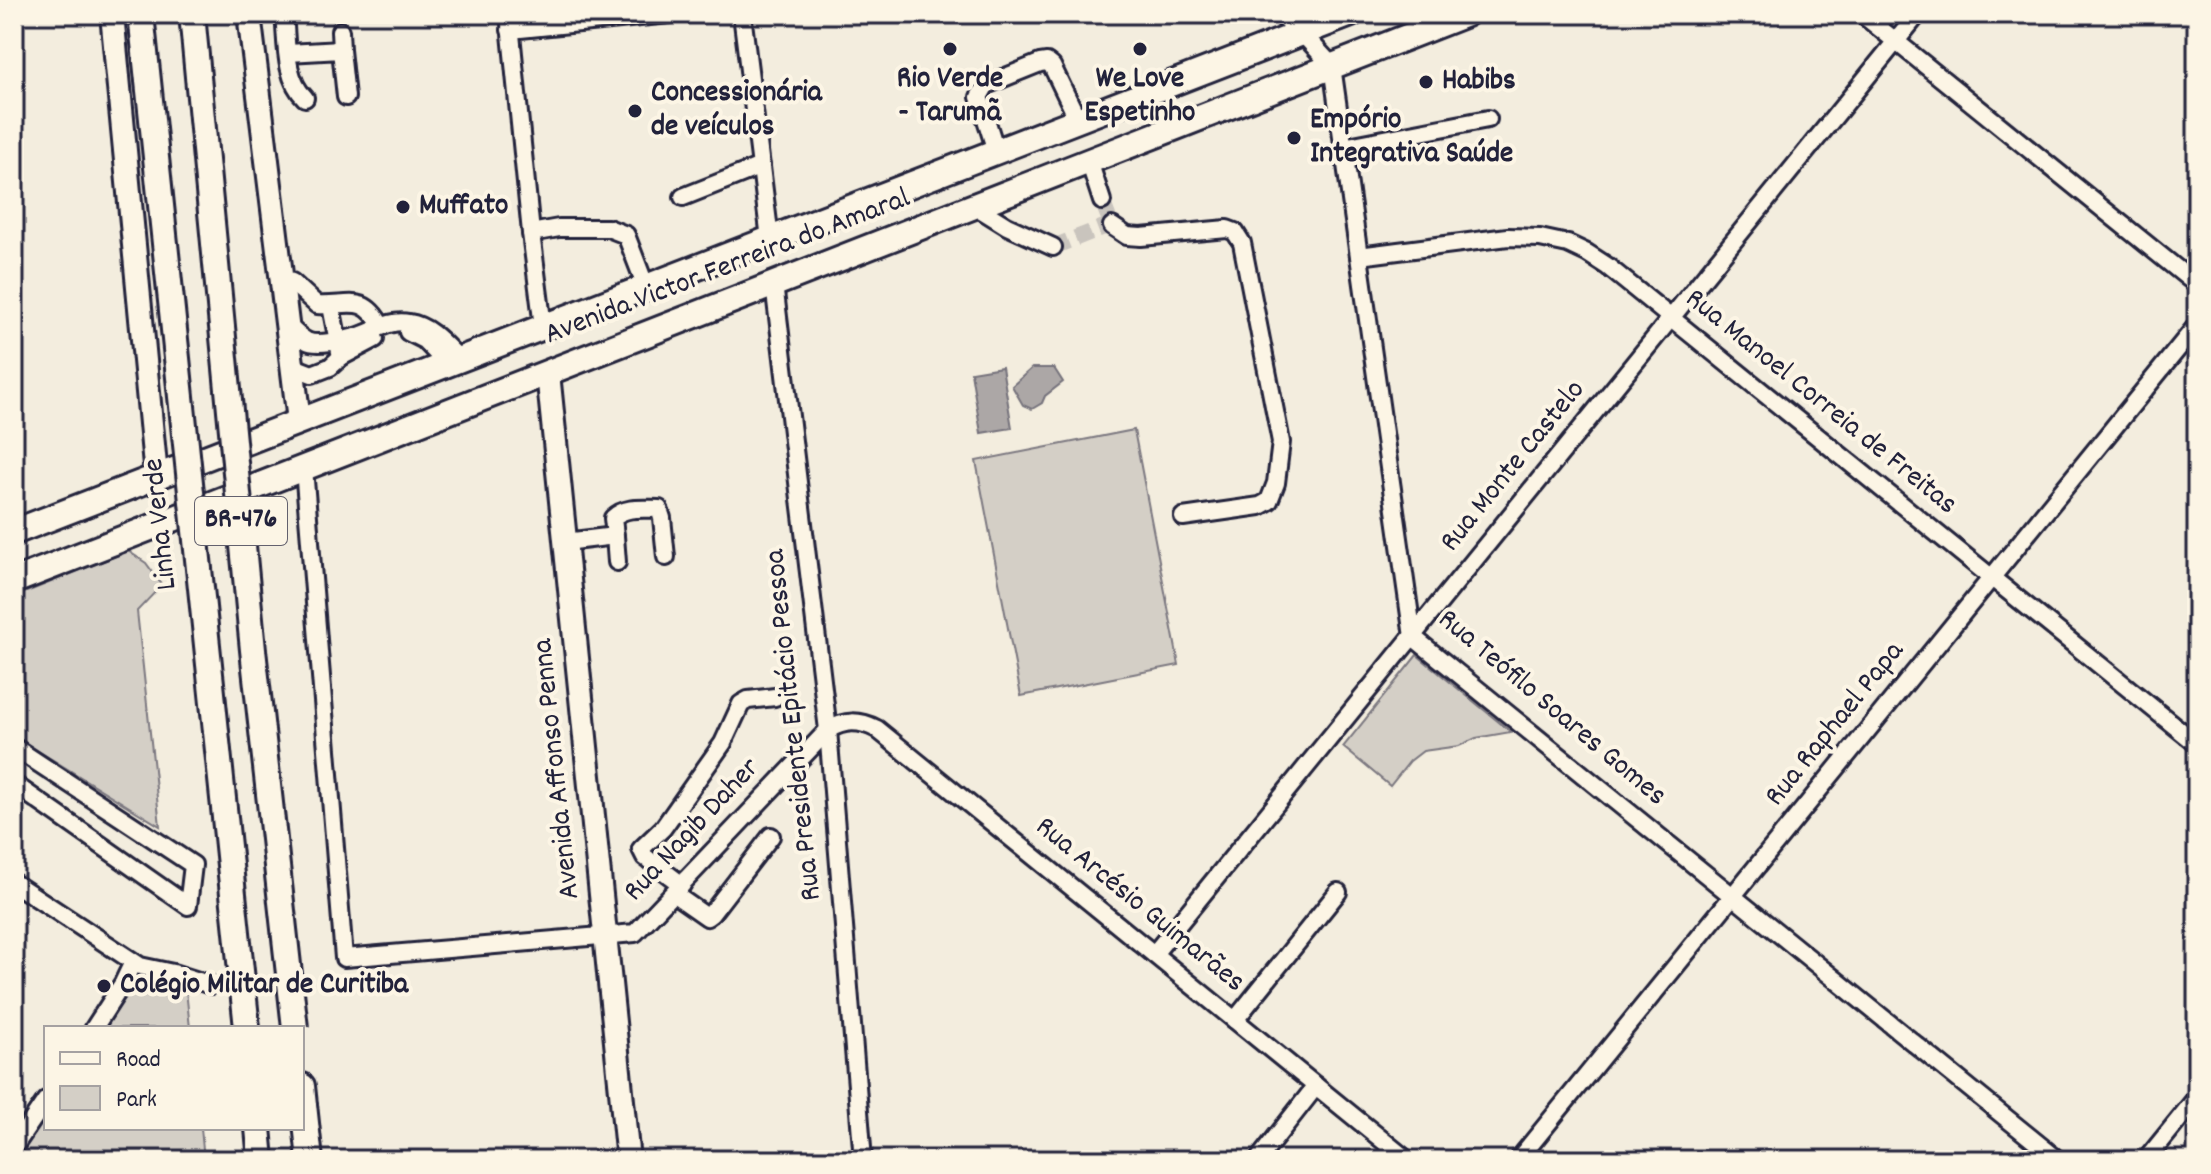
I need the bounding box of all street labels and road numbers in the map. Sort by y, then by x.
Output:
street label: Avenida Victor Ferreira do Amaral [539,178,917,358]
street label: Rua Manoel Correia de Freitas [1674,279,1966,527]
street label: Rua Monte Castelo [1431,372,1597,562]
street label: Linha Verde [134,456,190,592]
road number: BR-476 [195,497,287,545]
street label: Rua Presidente Epitácio Pessoa [755,546,835,903]
street label: Rua Teófilo Soares Gomes [1427,600,1675,818]
street label: Rua Raphael Papa [1756,632,1917,817]
street label: Avenida Affonso Penna [523,636,593,901]
street label: Rua Nagib Daher [615,749,771,913]
street label: Rua Arcésio Guimarães [1025,808,1253,1004]

